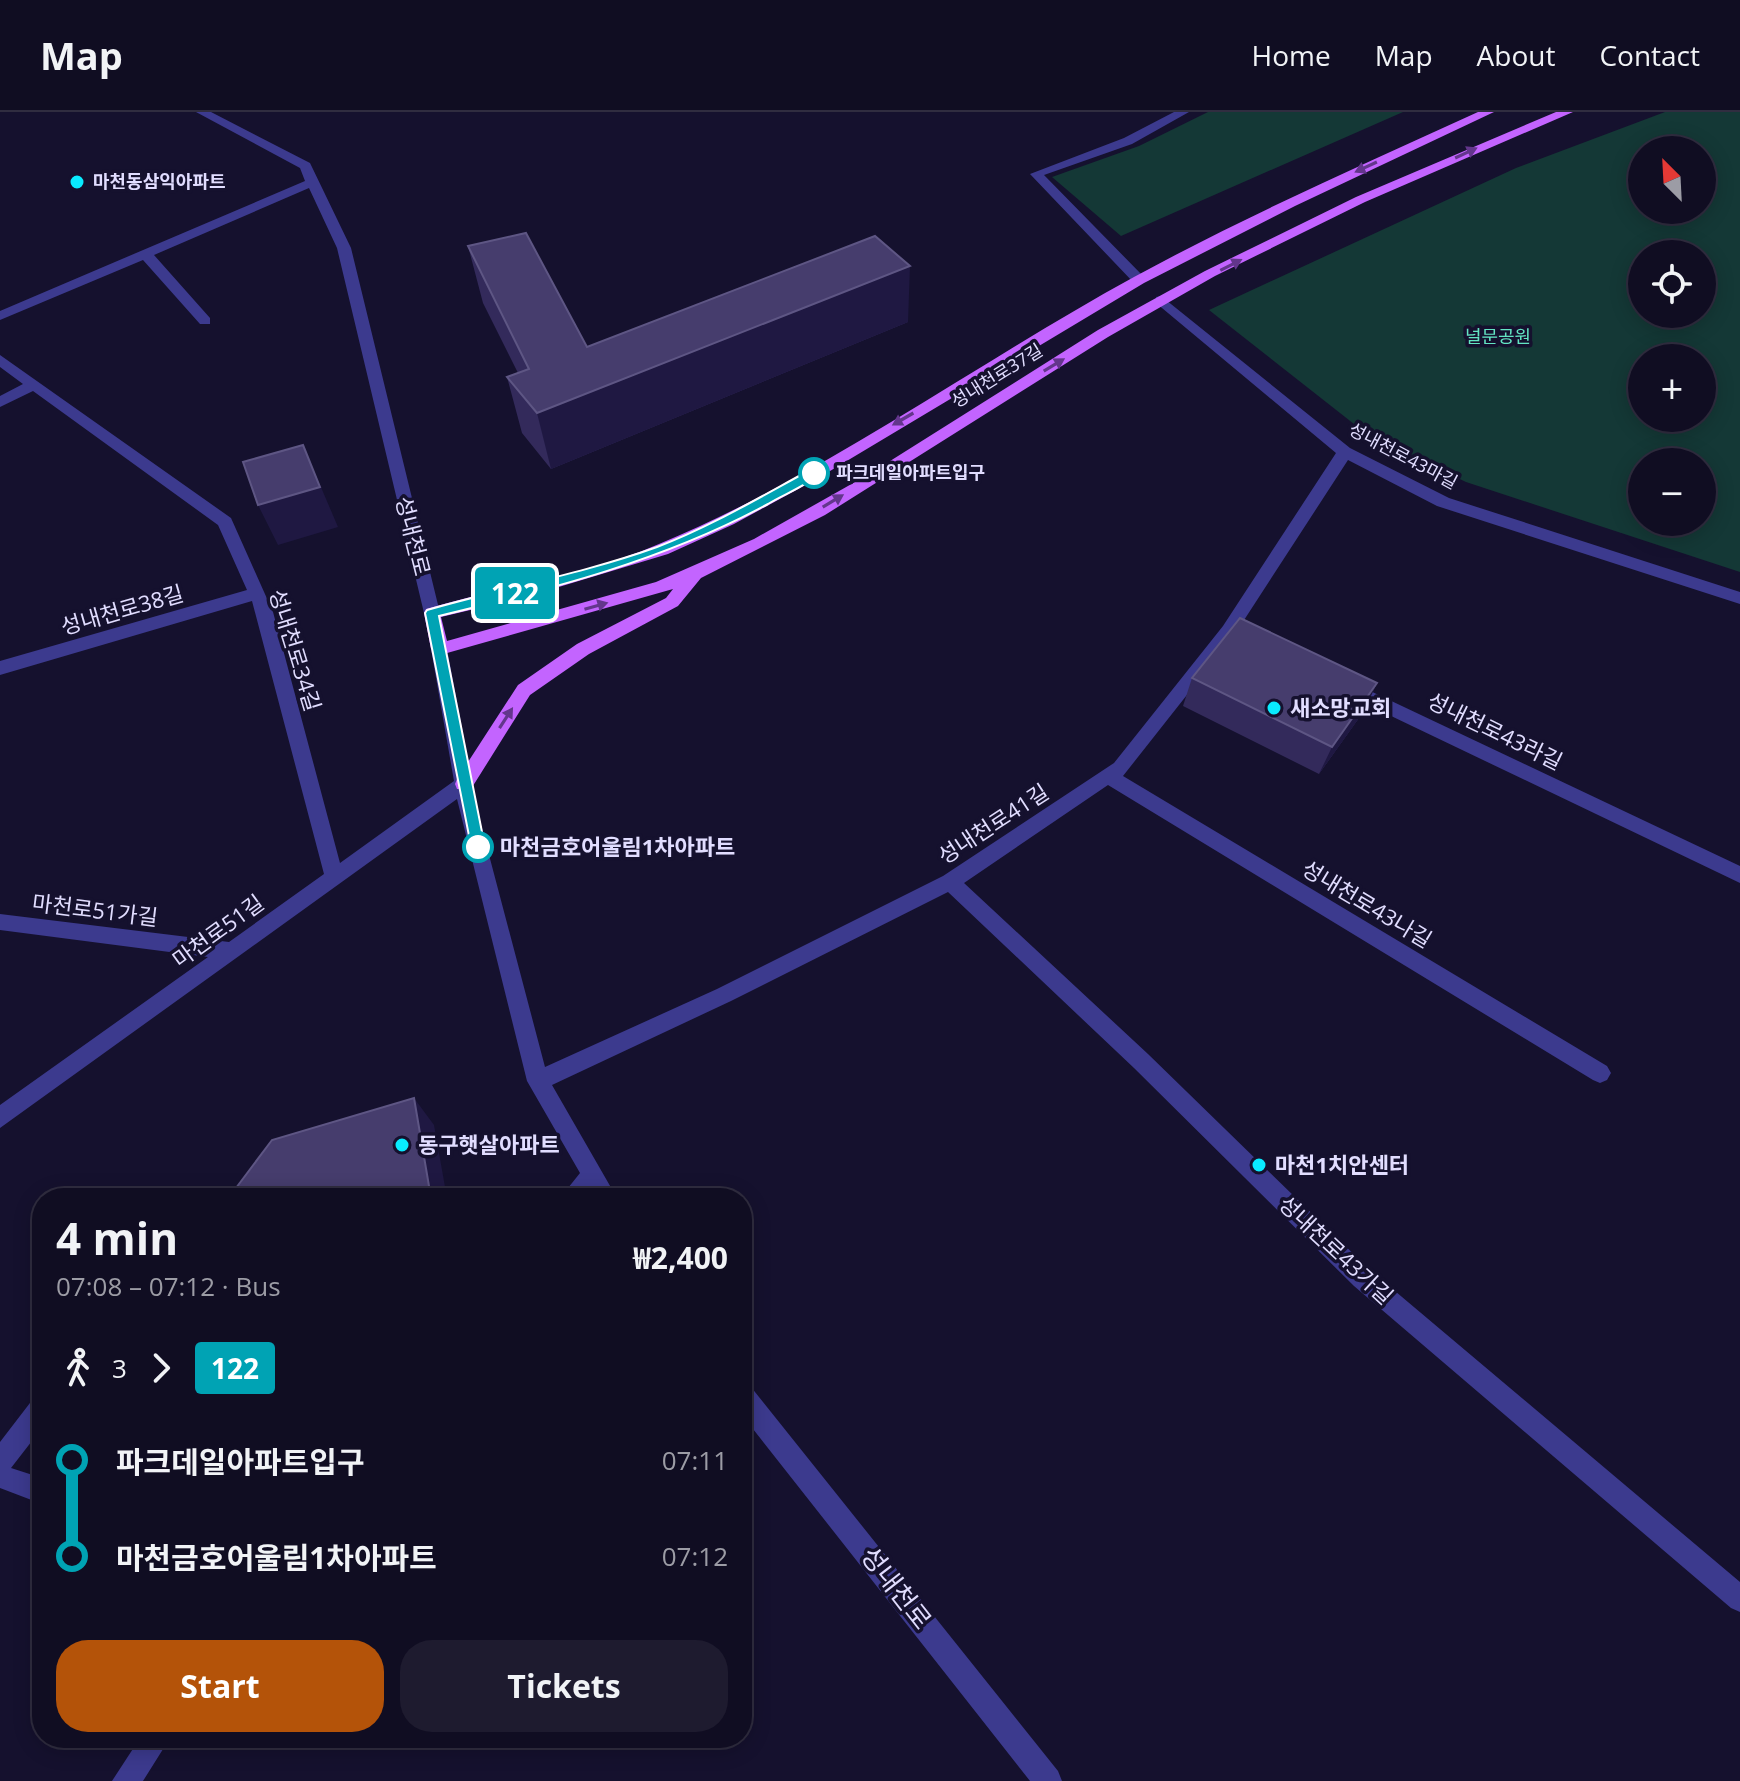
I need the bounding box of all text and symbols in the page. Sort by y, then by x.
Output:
text: Map [40,29,123,81]
text: Home [1252,36,1331,74]
text: Map [1375,36,1433,74]
text: About [1477,36,1555,74]
text: Contact [1599,36,1700,74]
north arrow [1628,136,1716,224]
map controls [1628,136,1716,536]
one-way arrow [1454,147,1477,160]
one-way arrow [1354,160,1377,174]
place label: 마천동삼익아파트 [93,169,225,193]
marker: 마천동삼익아파트 [68,173,86,191]
button: locate [1628,240,1716,328]
one-way arrow [1219,258,1242,272]
park label: 널문공원 [1465,324,1531,348]
street label: 성내천로37길 [946,338,1047,413]
button: + [1628,344,1716,432]
one-way arrow [1043,358,1065,372]
one-way arrow [892,412,914,426]
street label: 성내천로43마길 [1345,416,1462,494]
button: − [1628,448,1716,536]
marker: 파크데일아파트입구 [799,458,829,488]
place label: 파크데일아파트입구 [836,460,985,484]
street label: 성내천로 [390,493,438,579]
one-way arrow [822,494,844,508]
line badge: 122 [469,567,561,619]
text: 122 [491,574,539,612]
street label: 성내천로38길 [57,577,187,641]
street label: 성내천로34길 [263,585,329,715]
one-way arrow [584,599,608,612]
street label: 성내천로43라길 [1423,684,1568,776]
place label: 새소망교회 [1290,692,1391,722]
marker: 새소망교회 [1265,699,1283,717]
one-way arrow [498,707,512,729]
street label: 성내천로41길 [931,776,1054,870]
place label: 마천금호어울림1차아파트 [500,831,735,861]
marker: 마천금호어울림1차아파트 [463,832,493,862]
street label: 성내천로43나길 [1297,853,1438,954]
street label: 마천로51가길 [31,886,160,932]
street label: 마천로51길 [166,887,269,974]
place label: 동구햇살아파트 [418,1129,560,1159]
marker: 동구햇살아파트 [393,1136,411,1154]
place label: 마천1치안센터 [1275,1149,1409,1179]
marker: 마천1치안센터 [1250,1156,1268,1174]
street label: 성내천로43가길 [1273,1188,1401,1310]
text: 4 min [56,1208,178,1268]
text: ₩2,400 [633,1237,728,1278]
text: 07:08 – 07:12 · Bus [56,1268,281,1304]
icon: walk [56,1346,100,1390]
icon: forward [139,1346,183,1390]
text: 122 [211,1349,259,1387]
text: 3 [112,1350,127,1386]
text: 파크데일아파트입구 [116,1441,364,1482]
text: 07:11 [662,1442,728,1478]
text: 마천금호어울림1차아파트 [116,1537,437,1578]
text: 07:12 [662,1538,728,1574]
street label: 성내천로 [853,1539,940,1636]
button: Start [56,1640,384,1732]
button: Tickets [400,1640,728,1732]

